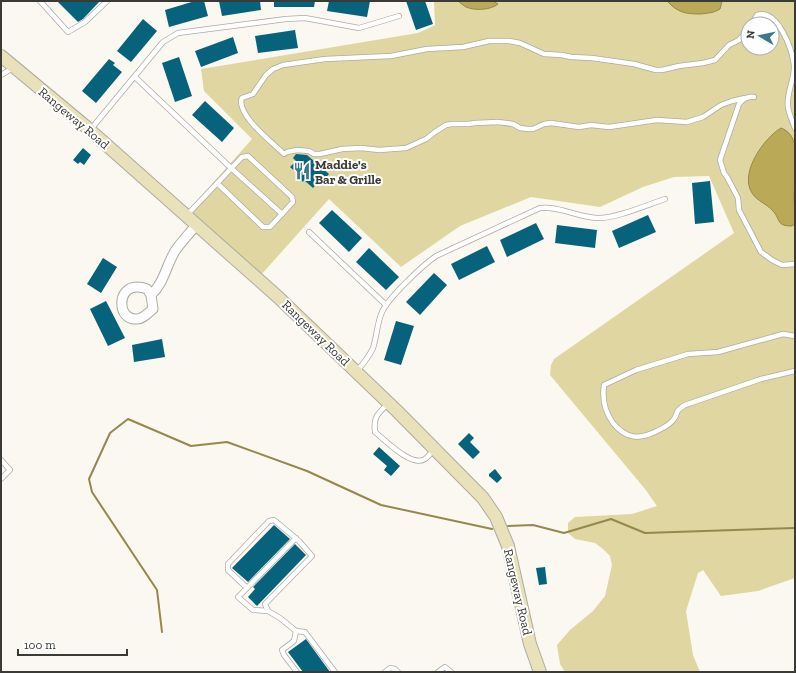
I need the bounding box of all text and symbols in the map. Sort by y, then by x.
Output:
north arrow [740,16,780,56]
text: N [744,29,758,40]
street label: Rangeway Road [35,84,113,152]
place label: Maddie's Bar & Grille [315,157,382,187]
restaurant icon: Maddie's Bar & Grille [292,161,312,181]
street label: Rangeway Road [279,297,353,369]
street label: Rangeway Road [501,547,535,637]
scale bar [18,631,127,657]
text: 100 m [24,638,56,652]

